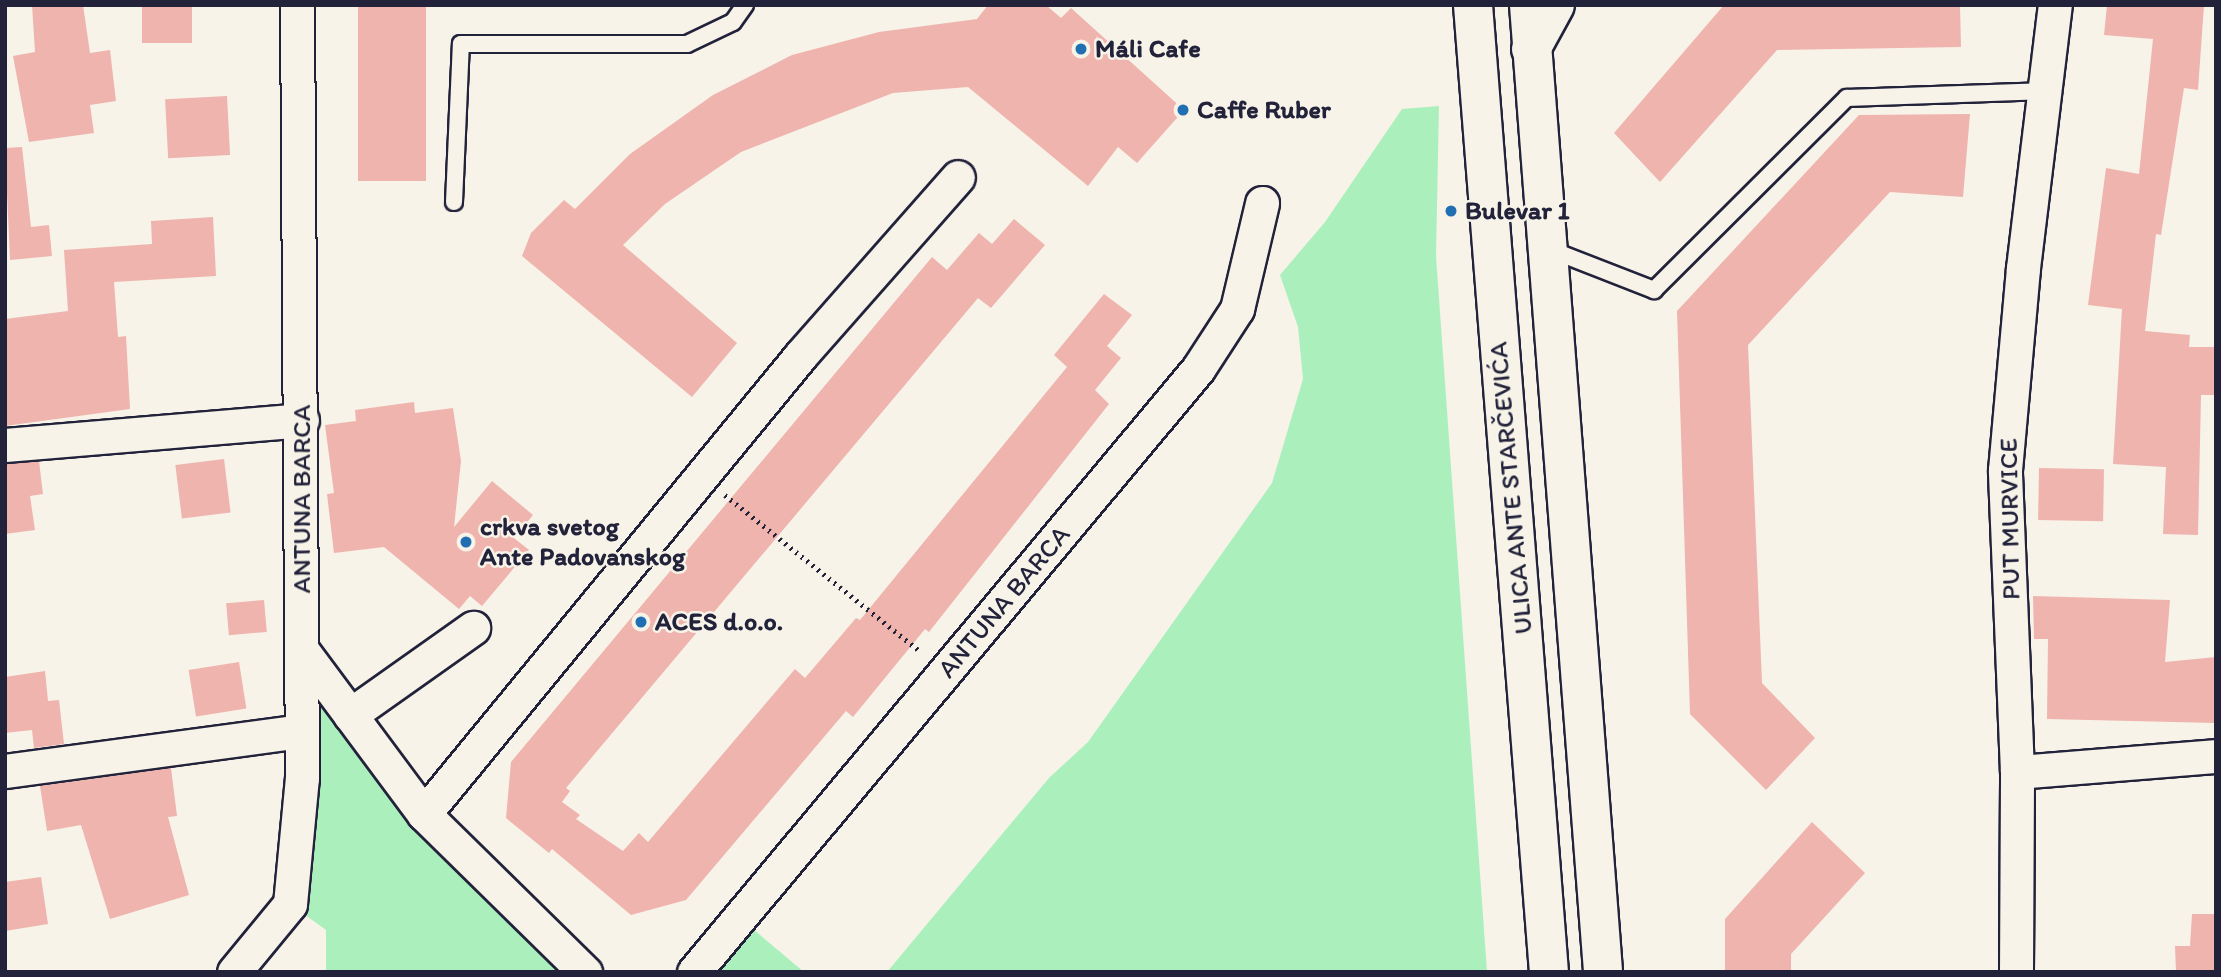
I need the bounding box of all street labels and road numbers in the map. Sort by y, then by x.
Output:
street label: ULICA ANTE STARČEVIĆA [1483,339,1539,637]
street label: ANTUNA BARCA [286,405,318,593]
street label: PUT MURVICE [1993,439,2027,599]
street label: ANTUNA BARCA [931,520,1077,684]

